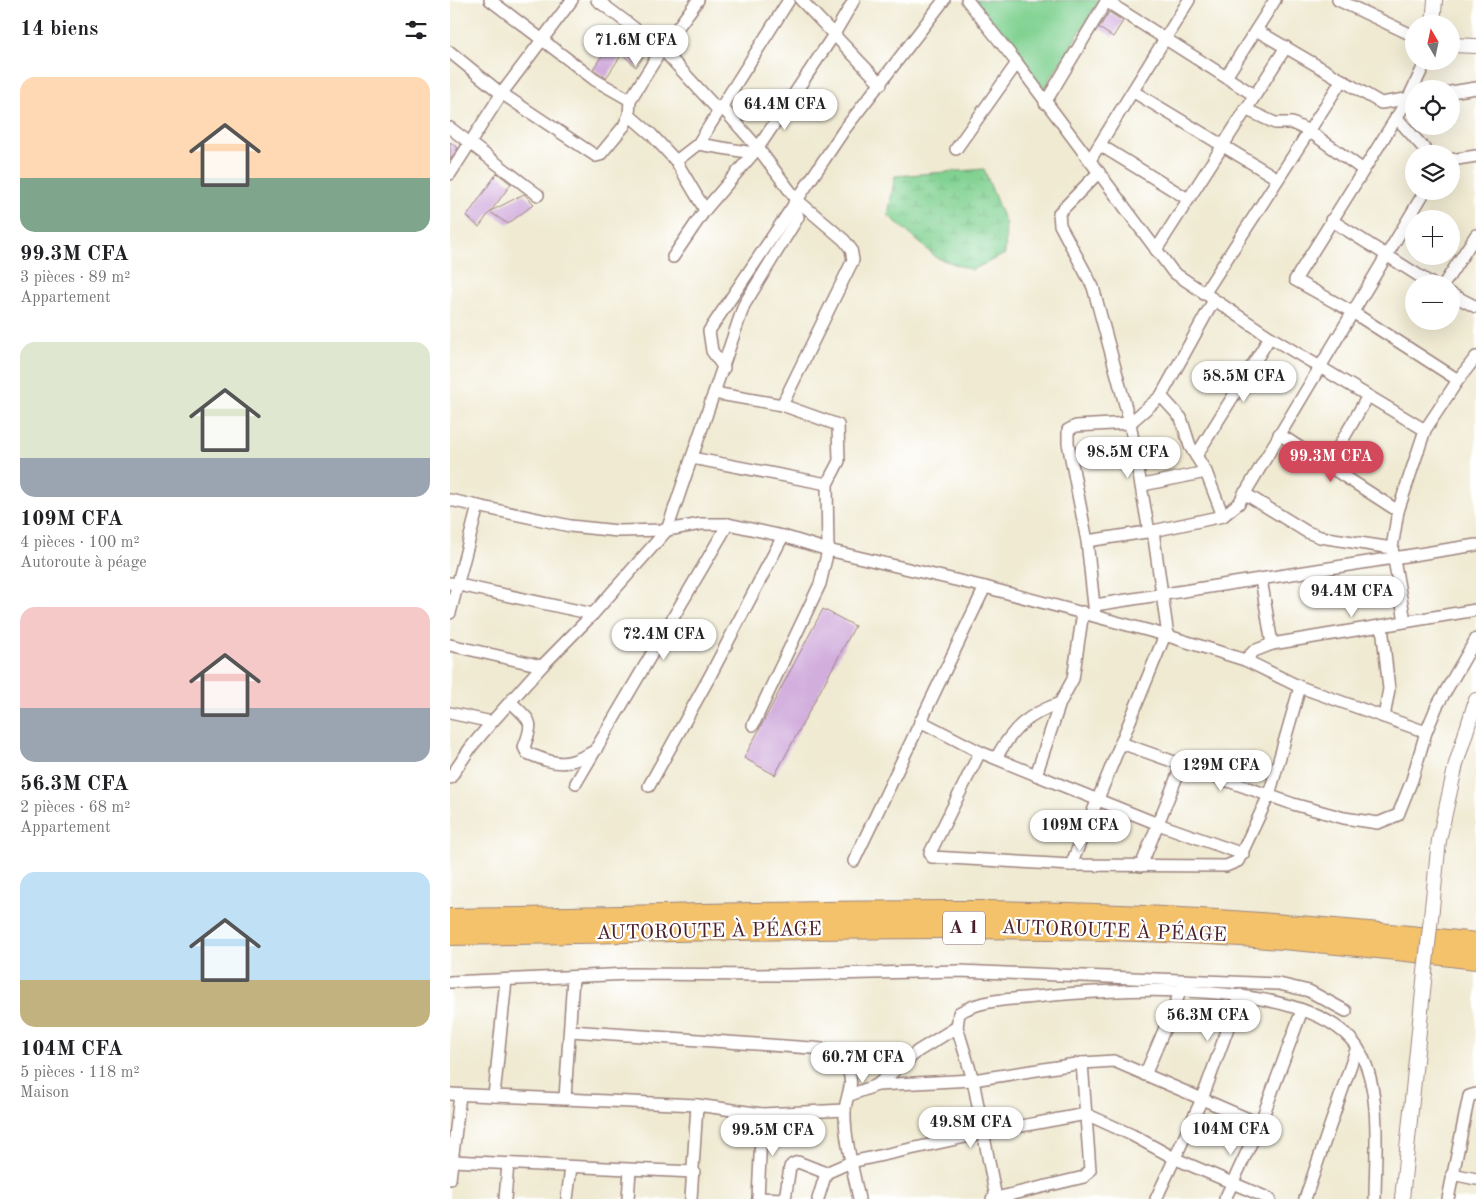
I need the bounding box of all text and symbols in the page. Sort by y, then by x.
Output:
north arrow [1405,15,1460,70]
map controls [1405,15,1460,330]
icon: filters [402,16,430,44]
text: 14 biens [20,19,98,40]
pin: 71.6M CFA [579,24,693,67]
text: 71.6M CFA [595,33,677,49]
button: locate [1405,80,1460,135]
pin: 64.4M CFA [728,88,842,131]
text: 64.4M CFA [744,97,826,113]
icon: home [180,110,270,200]
button: layers [1405,145,1460,200]
button: + [1405,210,1460,265]
text: 99.3M CFA [20,244,129,265]
text: 3 pièces · 89 m² [20,270,130,286]
button: − [1405,275,1460,330]
text: Appartement [20,290,111,306]
pin: 58.5M CFA [1187,360,1301,403]
text: 58.5M CFA [1203,369,1285,385]
icon: home [180,375,270,465]
pin: 98.5M CFA [1071,436,1185,479]
pin: 99.3M CFA [1274,440,1388,483]
text: 98.5M CFA [1087,445,1169,461]
text: 99.3M CFA [1290,449,1372,465]
text: 109M CFA [20,509,123,530]
text: 4 pièces · 100 m² [20,535,140,551]
text: Autoroute à péage [20,555,147,571]
pin: 94.4M CFA [1295,576,1409,618]
text: 94.4M CFA [1311,584,1393,600]
pin: 72.4M CFA [607,618,721,661]
text: 72.4M CFA [623,627,705,643]
icon: home [180,640,270,730]
pin: 129M CFA [1169,750,1273,792]
text: 129M CFA [1182,758,1260,774]
text: 56.3M CFA [20,774,129,795]
text: 2 pièces · 68 m² [20,800,130,816]
pin: 109M CFA [1028,810,1132,852]
text: 109M CFA [1041,818,1119,834]
text: Appartement [20,820,111,836]
icon: home [180,905,270,995]
road number: A 1 [943,911,985,944]
street label: AUTOROUTE À PÉAGE [1001,915,1227,946]
street label: AUTOROUTE À PÉAGE [596,917,822,944]
pin: 56.3M CFA [1151,1000,1265,1042]
text: 56.3M CFA [1167,1008,1249,1024]
text: 104M CFA [20,1039,123,1060]
pin: 60.7M CFA [806,1042,920,1084]
text: 60.7M CFA [822,1050,904,1066]
text: 5 pièces · 118 m² [20,1065,140,1081]
text: Maison [20,1085,69,1101]
pin: 49.8M CFA [914,1106,1028,1149]
pin: 99.5M CFA [716,1114,830,1157]
pin: 104M CFA [1179,1114,1283,1156]
text: 49.8M CFA [930,1115,1012,1131]
text: 104M CFA [1192,1122,1270,1138]
text: 99.5M CFA [732,1123,814,1139]

